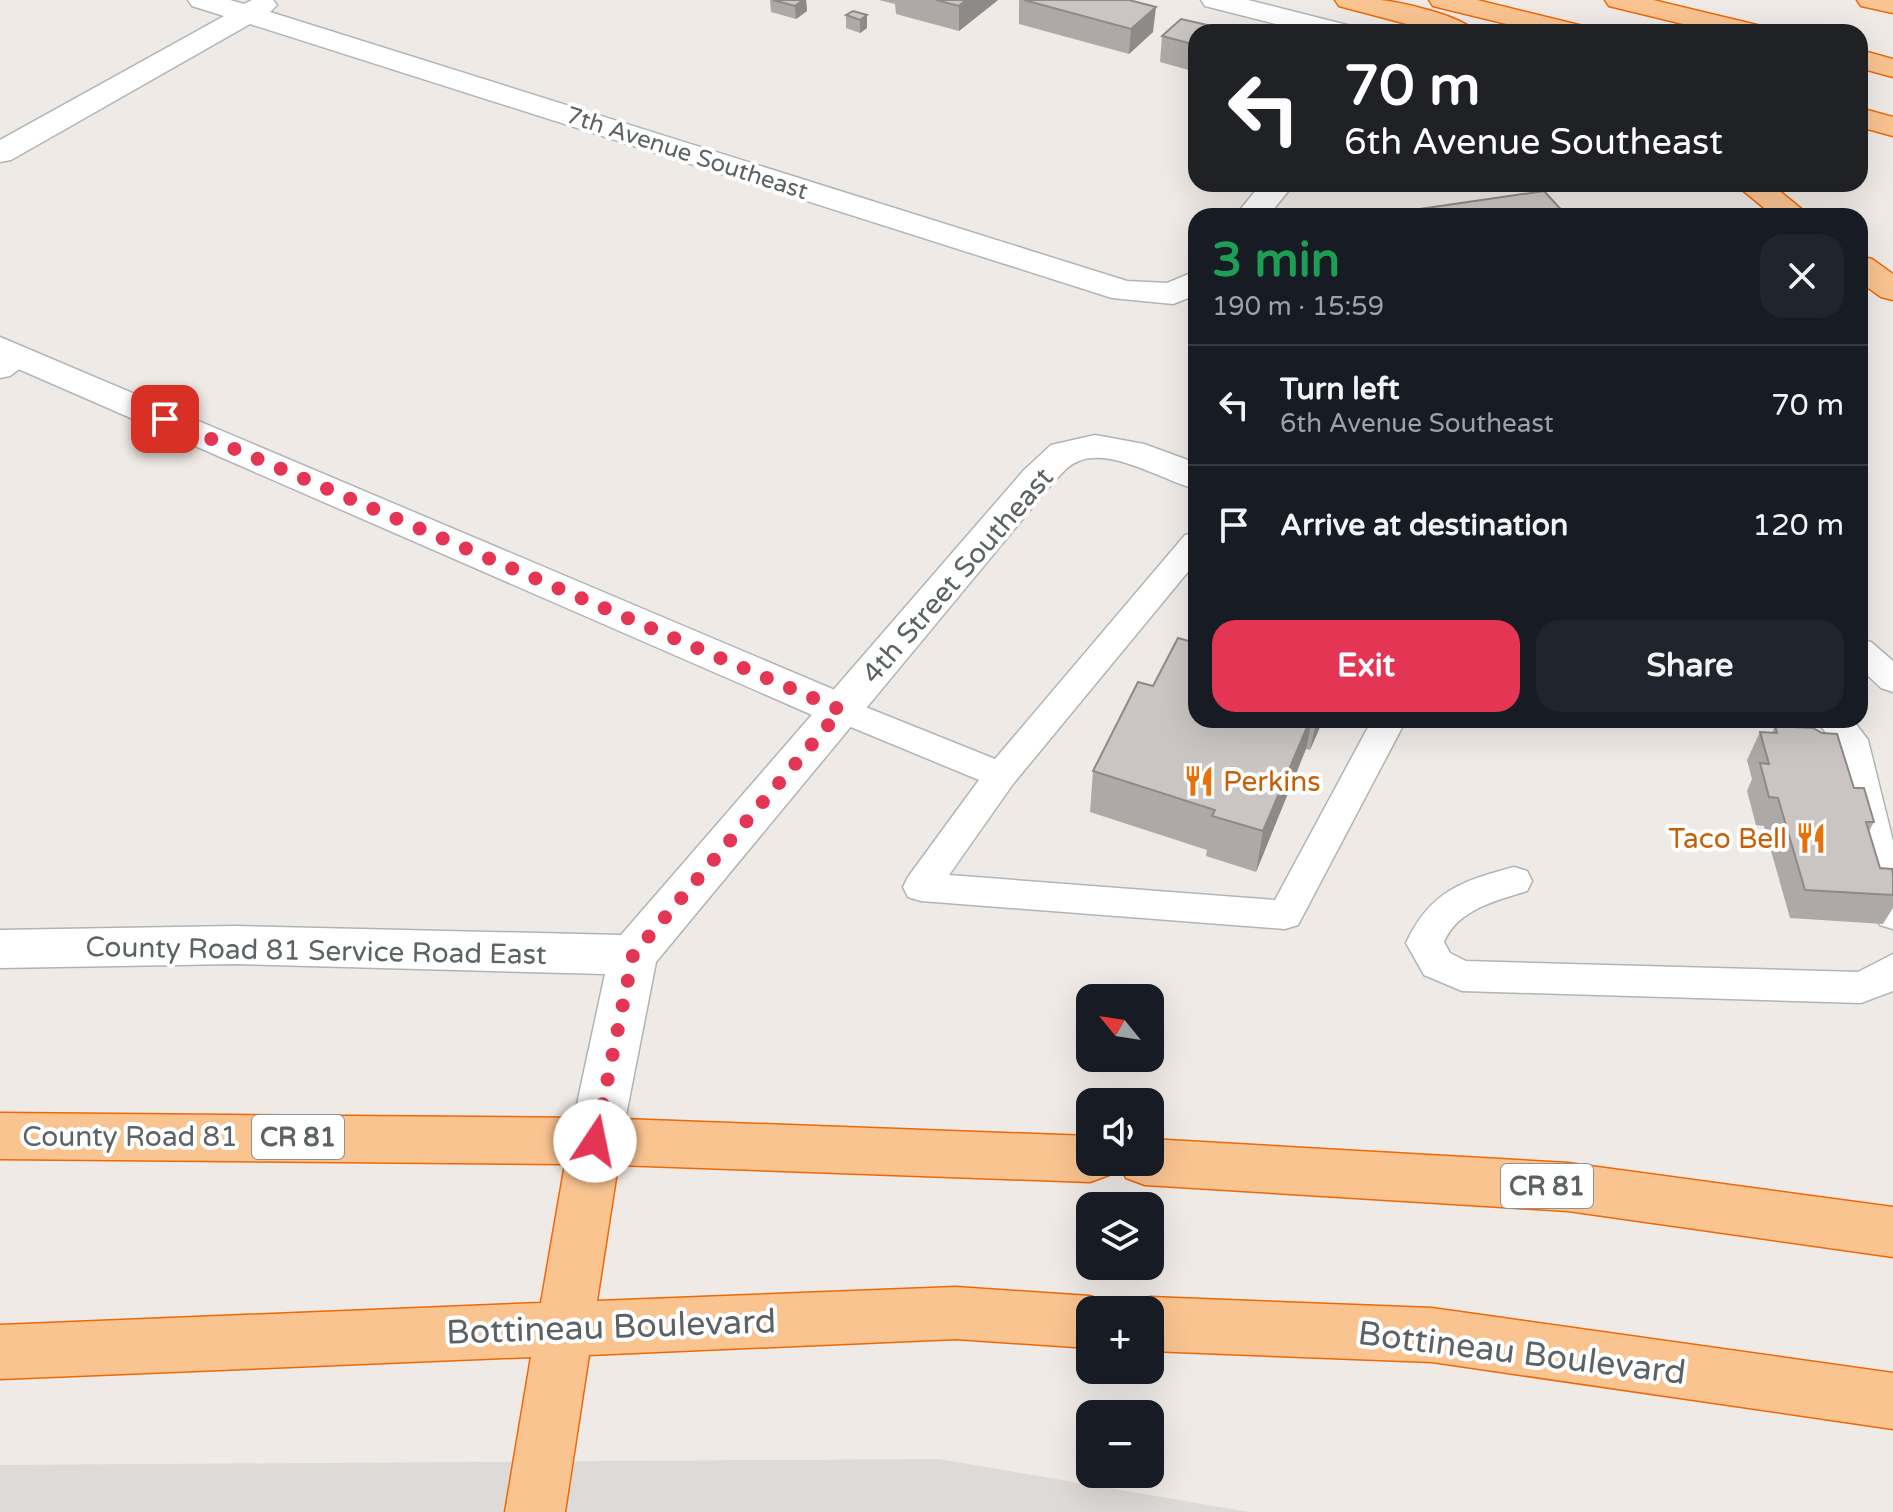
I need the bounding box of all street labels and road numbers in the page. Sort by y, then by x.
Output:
street label: 7th Avenue Southeast [562,101,811,206]
street label: 4th Street Southeast [855,461,1061,690]
street label: County Road 81 Service Road East [85,930,547,972]
road number: CR 81 [252,1115,344,1159]
street label: County Road 81 [22,1120,238,1154]
road number: CR 81 [1501,1164,1593,1208]
street label: Bottineau Boulevard [445,1301,777,1354]
street label: Bottineau Boulevard [1356,1313,1688,1394]

